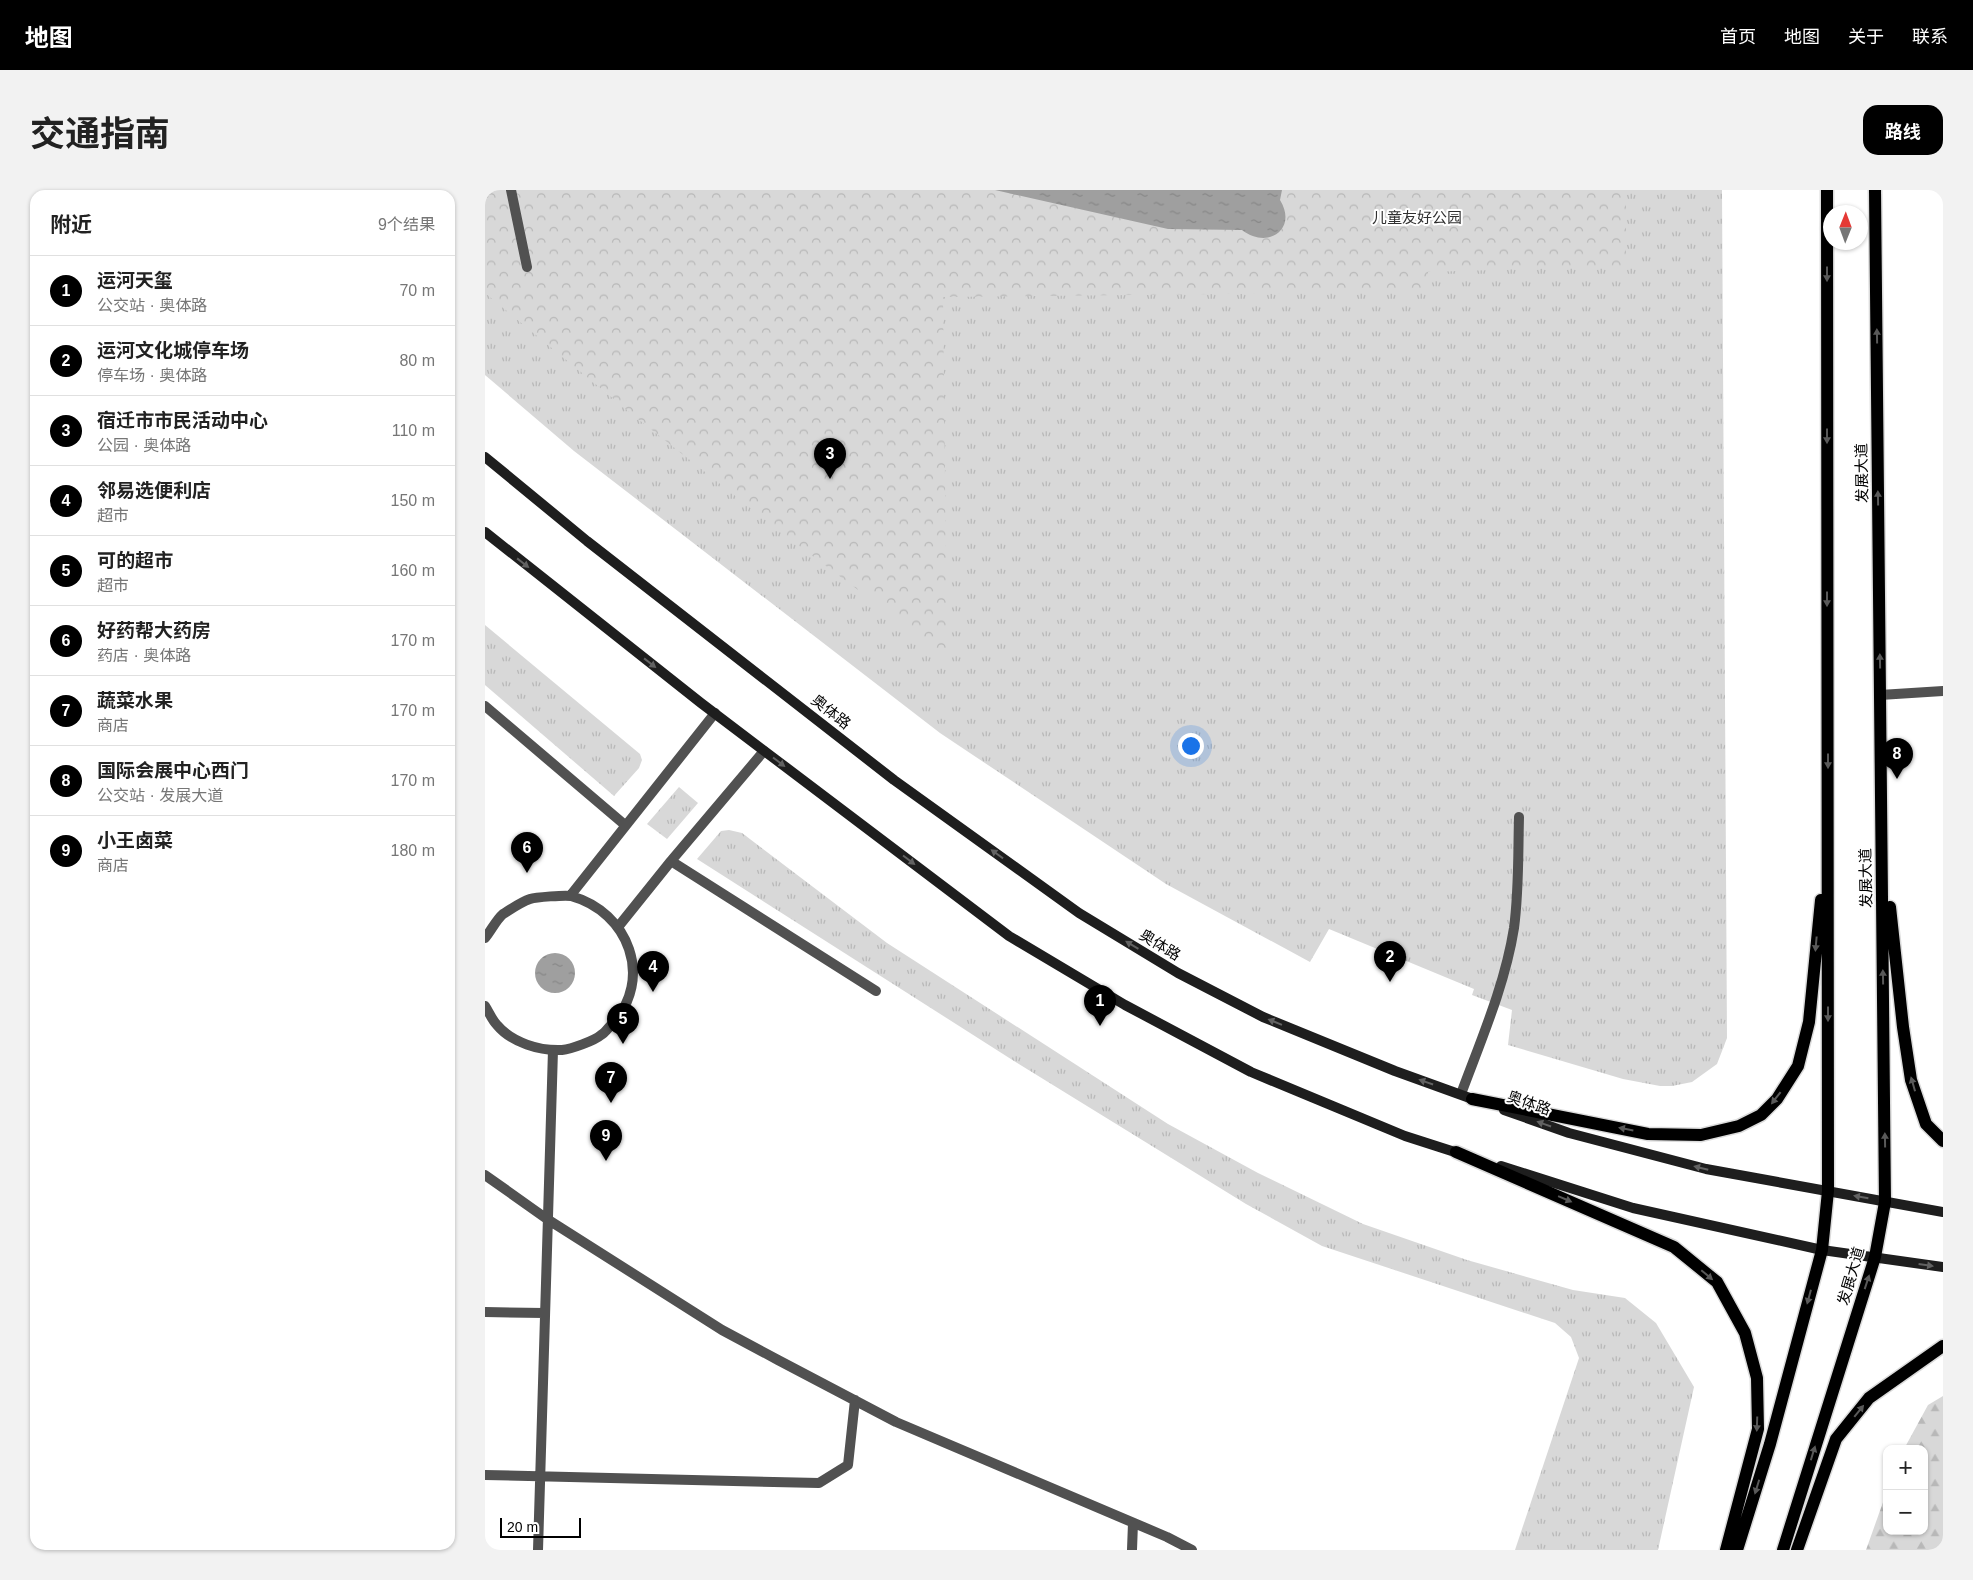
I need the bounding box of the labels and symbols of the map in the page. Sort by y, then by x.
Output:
north arrow [1823,205,1868,250]
park label: 儿童友好公园 [1372,209,1462,226]
one-way arrow [1823,266,1831,282]
one-way arrow [1873,328,1881,344]
one-way arrow [1823,428,1831,444]
pin: 3 [814,438,846,479]
street label: 发展大道 [1852,443,1871,503]
one-way arrow [1874,490,1882,506]
one-way arrow [516,557,529,568]
one-way arrow [1823,591,1831,607]
one-way arrow [1876,653,1884,669]
one-way arrow [643,658,656,669]
street label: 奥体路 [808,691,854,732]
your location [1178,733,1204,759]
pin: 8 [1881,738,1913,779]
one-way arrow [1824,753,1832,769]
one-way arrow [772,757,785,768]
pin: 6 [511,832,543,873]
street label: 发展大道 [1856,848,1875,908]
one-way arrow [990,849,1004,859]
one-way arrow [902,855,915,866]
street label: 奥体路 [1137,926,1184,963]
one-way arrow [1812,936,1820,952]
one-way arrow [1125,941,1138,950]
pin: 2 [1374,941,1406,982]
pin: 4 [637,951,669,992]
one-way arrow [1879,969,1887,985]
pin: 1 [1084,985,1116,1026]
pin: 5 [607,1003,639,1044]
one-way arrow [1824,1006,1832,1022]
one-way arrow [1268,1017,1282,1025]
pin: 7 [595,1062,627,1103]
one-way arrow [1908,1076,1916,1091]
one-way arrow [1418,1078,1433,1085]
street label: 奥体路 [1505,1087,1553,1118]
one-way arrow [1771,1091,1782,1104]
pin: 9 [590,1120,622,1161]
one-way arrow [1537,1120,1552,1127]
one-way arrow [1618,1125,1633,1133]
one-way arrow [1881,1131,1889,1147]
one-way arrow [1693,1163,1708,1171]
one-way arrow [1852,1193,1868,1201]
one-way arrow [1558,1195,1572,1203]
street label: 发展大道 [1834,1245,1867,1307]
one-way arrow [1918,1261,1934,1269]
one-way arrow [1700,1269,1713,1280]
one-way arrow [1863,1274,1871,1289]
one-way arrow [1805,1290,1813,1305]
one-way arrow [1853,1405,1864,1418]
one-way arrow [1753,1416,1761,1432]
one-way arrow [1810,1446,1817,1461]
one-way arrow [1752,1480,1760,1495]
scale bar [500,1515,581,1538]

